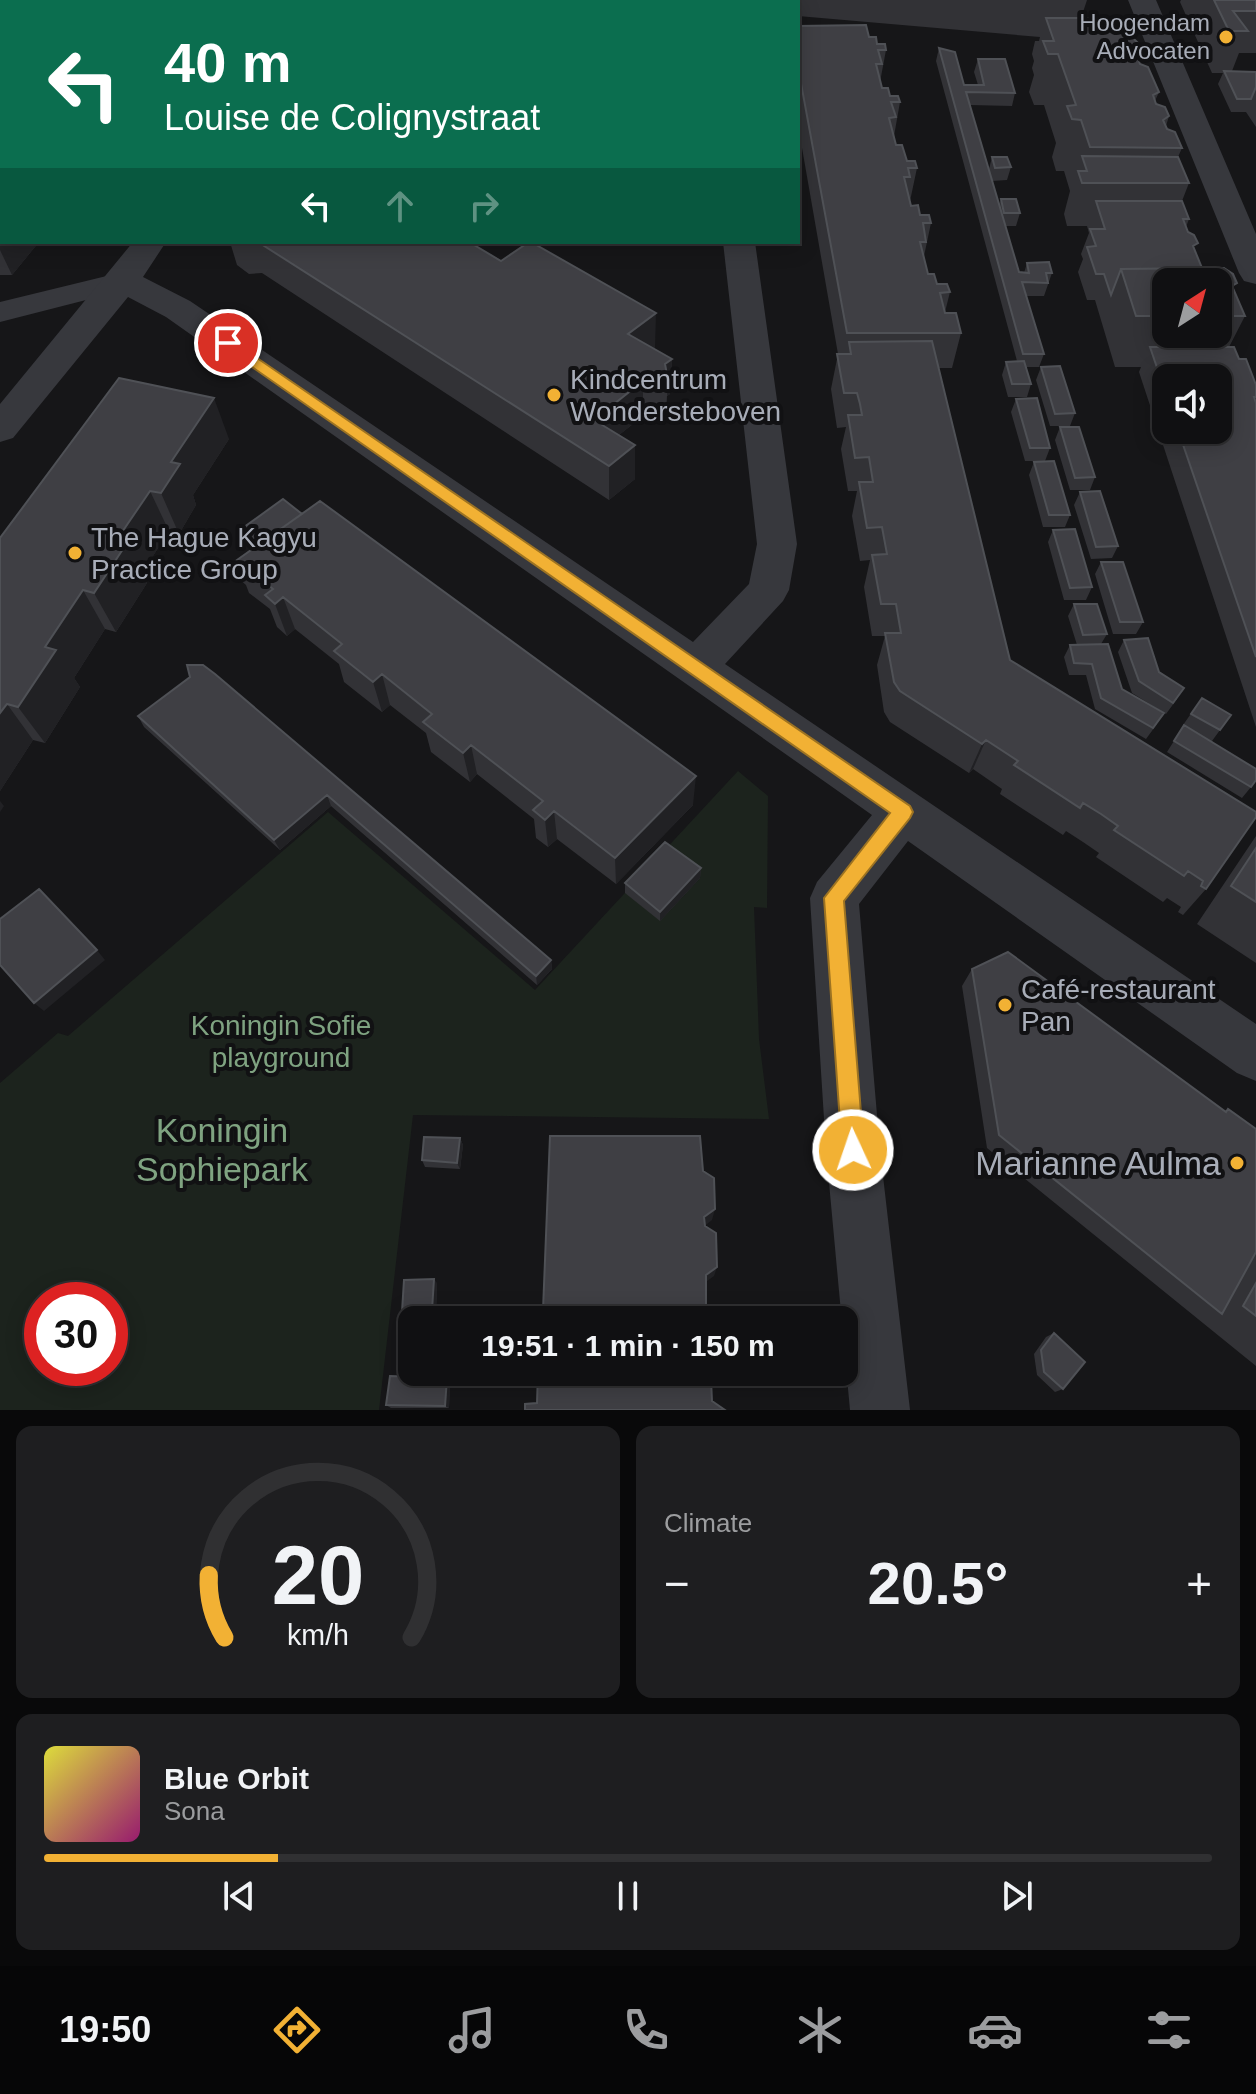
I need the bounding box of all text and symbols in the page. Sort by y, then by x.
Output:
place label: Hoogendam Advocaten [1079,9,1210,64]
marker: Hoogendam Advocaten [1217,28,1235,46]
text: 40 m [164,31,292,94]
icon: left [32,32,136,136]
text: Louise de Colignystraat [164,97,540,138]
icon: left [294,184,338,228]
icon: ahead [378,184,422,228]
icon: right [462,184,506,228]
north arrow [1152,268,1232,348]
map controls [1152,268,1232,444]
pin [194,309,262,377]
icon: arrive [206,321,250,365]
place label: Kindcentrum Wondersteboven [570,364,781,427]
button: sound [1152,364,1232,444]
marker: Kindcentrum Wondersteboven [545,386,563,404]
place label: The Hague Kagyu Practice Group [91,522,317,585]
marker: The Hague Kagyu Practice Group [66,544,84,562]
place label: Café-restaurant Pan [1021,974,1216,1037]
marker: Café-restaurant Pan [996,996,1014,1014]
park label: Koningin Sofie playground [191,1010,371,1073]
position arrow [811,1108,895,1192]
park label: Koningin Sophiepark [136,1111,309,1188]
place label: Marianne Aulma [975,1144,1221,1182]
marker: Marianne Aulma [1228,1154,1246,1172]
speed limit sign: 30 [24,1282,128,1386]
text: 19:51 · 1 min · 150 m [481,1329,775,1362]
text: Climate [664,1508,752,1538]
text: 20 [272,1529,364,1622]
text: 20.5° [868,1550,1008,1617]
text: − [664,1559,690,1608]
text: + [1186,1559,1212,1608]
text: km/h [287,1619,349,1651]
text: Blue Orbit [164,1762,309,1795]
text: Sona [164,1796,225,1826]
icon: previous [217,1874,261,1918]
icon: pause [606,1874,650,1918]
icon: next [995,1874,1039,1918]
icon: directions [269,2002,325,2058]
icon: music [444,2002,500,2058]
icon: phone [618,2002,674,2058]
icon: climate [792,2002,848,2058]
icon: car [967,2002,1023,2058]
icon: filters [1141,2002,1197,2058]
text: 19:50 [59,2009,151,2050]

